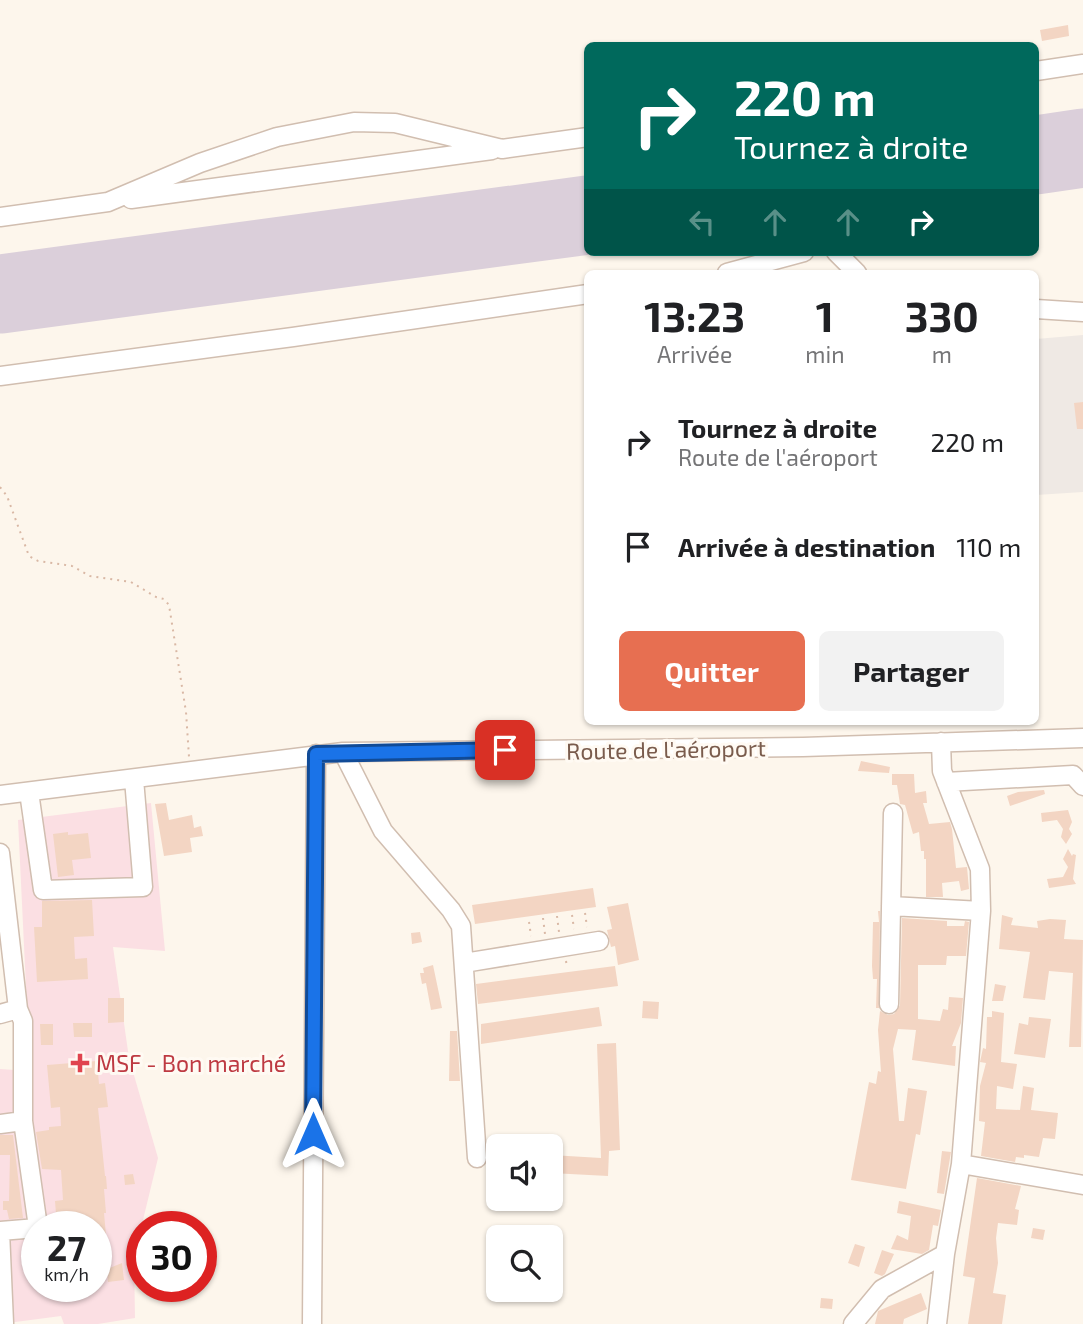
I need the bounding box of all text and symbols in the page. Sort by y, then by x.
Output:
text: 220 m [734,67,876,126]
icon: right [619,70,710,161]
text: Tournez à droite [734,127,968,165]
icon: left [683,203,721,241]
icon: ahead [756,203,794,241]
icon: ahead [829,203,867,241]
icon: right [902,203,940,241]
text: 13:23 [644,290,745,340]
text: 1 [816,290,834,340]
text: 330 [905,290,979,340]
text: Arrivée [657,340,732,368]
text: min [805,340,845,368]
text: m [932,340,952,368]
text: Tournez à droite [678,412,877,443]
icon: right [619,423,657,461]
text: 220 m [931,426,1004,457]
text: Route de l'aéroport [678,443,878,471]
icon: arrive [619,528,657,566]
text: Arrivée à destination [678,531,935,562]
text: 110 m [956,531,1021,562]
button: Quitter [619,631,805,711]
button: Partager [819,631,1004,711]
pin [475,720,535,780]
icon: arrive [486,731,524,769]
street label: Route de l'aéroport [566,733,766,765]
place label: MSF - Bon marché [96,1049,286,1077]
marker: MSF - Bon marché [70,1053,90,1073]
position arrow [276,1097,350,1171]
map controls [486,1134,563,1302]
button: sound [486,1134,563,1211]
speed limit sign: 30 [126,1211,217,1302]
button: search [486,1225,563,1302]
text: 27 [47,1226,86,1268]
text: km/h [44,1263,89,1285]

